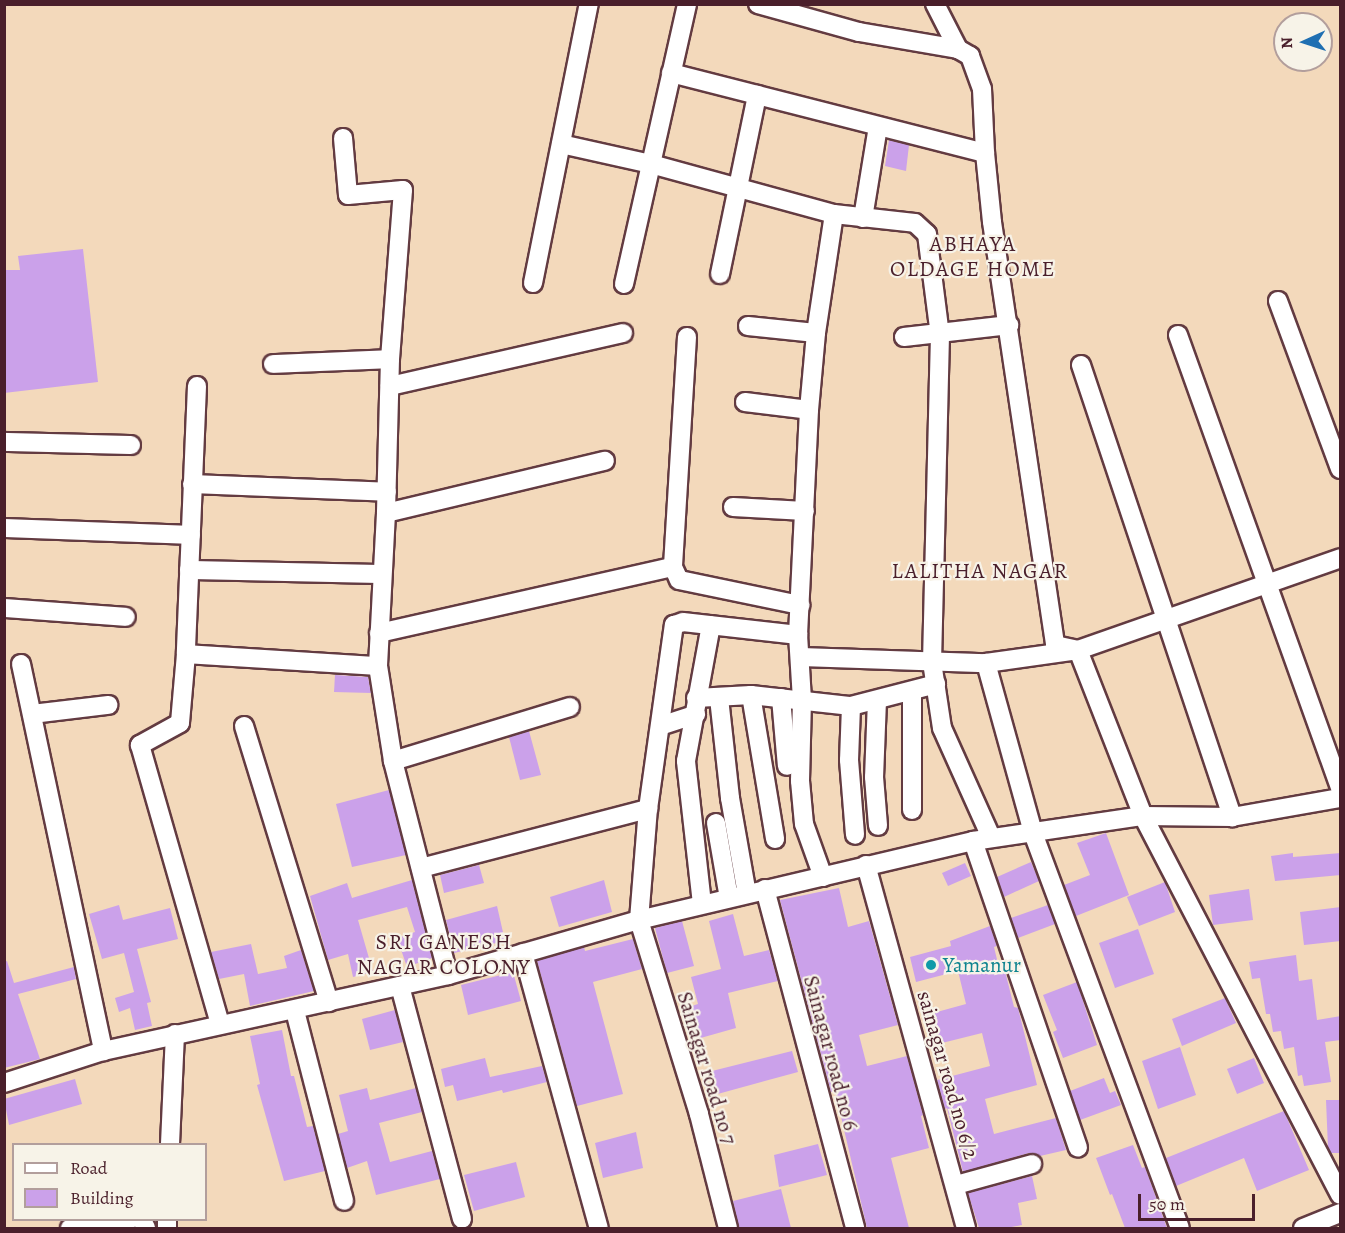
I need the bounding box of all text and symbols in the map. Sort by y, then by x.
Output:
north arrow [1273,12,1333,72]
text: N [1276,36,1298,49]
district label: ABHAYA OLDAGE HOME [890,231,1056,282]
district label: LALITHA NAGAR [891,559,1069,585]
district label: SRI GANESH NAGAR COLONY [357,929,531,980]
place label: Yamanur [943,952,1021,978]
marker: Yamanur [924,958,938,972]
street label: Sainagar road no 6 [798,973,864,1133]
street label: sainagar road no 6/2 [912,988,984,1162]
street label: Sainagar road no 7 [672,989,742,1147]
legend [12,1143,207,1221]
text: Road [70,1156,107,1180]
scale bar [1141,1182,1258,1220]
text: Building [70,1186,134,1210]
text: 50 m [1149,1192,1185,1216]

